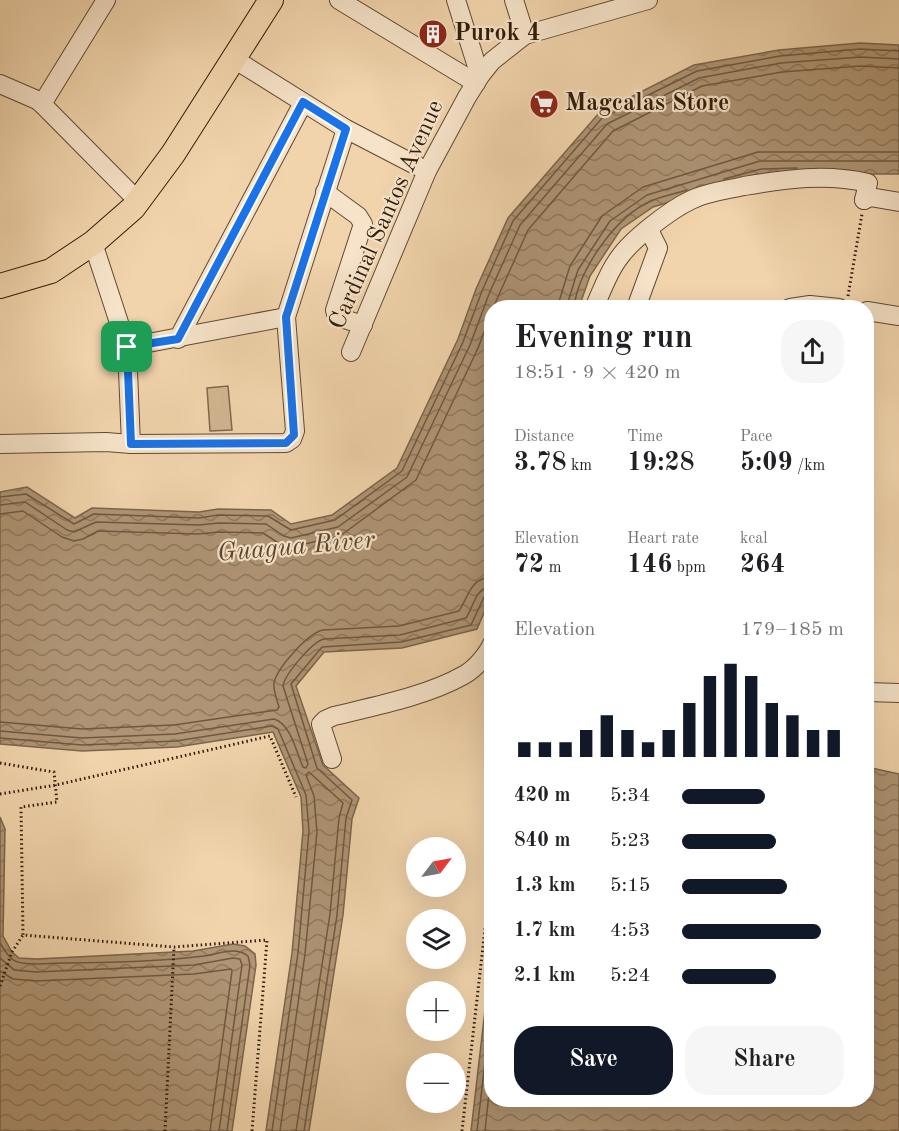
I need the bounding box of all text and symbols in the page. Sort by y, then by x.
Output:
building icon: Purok 4 [417,18,449,50]
place label: Purok 4 [454,22,541,46]
supermarket icon: Magcalas Store [528,88,560,120]
place label: Magcalas Store [565,92,729,116]
street label: Cardinal Santos Avenue [326,97,448,333]
button: share [781,320,844,383]
pin [101,321,152,372]
text: Evening run [514,322,693,355]
icon: arrive [110,330,143,363]
text: 18:51 · 9 × 420 m [514,363,681,383]
text: Distance [514,429,574,445]
text: Time [627,429,663,445]
text: Pace [740,429,772,445]
text: 3.78 [514,450,567,476]
text: 19:28 [627,450,695,476]
text: 5:09 [740,450,793,476]
text: km [567,458,592,474]
text: /km [793,458,825,474]
water label: Guagua River [216,527,377,567]
text: Elevation [514,531,579,547]
text: Heart rate [627,531,699,547]
text: kcal [740,531,768,547]
text: 72 [514,552,544,578]
text: 146 [627,552,672,578]
text: 264 [740,552,785,578]
text: m [544,560,561,576]
text: bpm [672,560,706,576]
text: Elevation [514,620,595,640]
text: 179–185 m [741,620,844,640]
text: 420 m [514,786,570,806]
text: 5:34 [610,786,650,806]
text: 840 m [514,831,570,851]
text: 5:23 [610,831,650,851]
north arrow [406,837,466,897]
map controls [406,837,466,1113]
text: 1.3 km [514,876,576,896]
text: 5:15 [610,876,650,896]
button: layers [406,909,466,969]
text: 1.7 km [514,921,576,941]
text: 4:53 [610,921,650,941]
text: 2.1 km [514,966,576,986]
text: 5:24 [610,966,650,986]
button: + [406,981,466,1041]
button: Save [514,1026,673,1095]
button: Share [685,1026,844,1095]
button: − [406,1053,466,1113]

